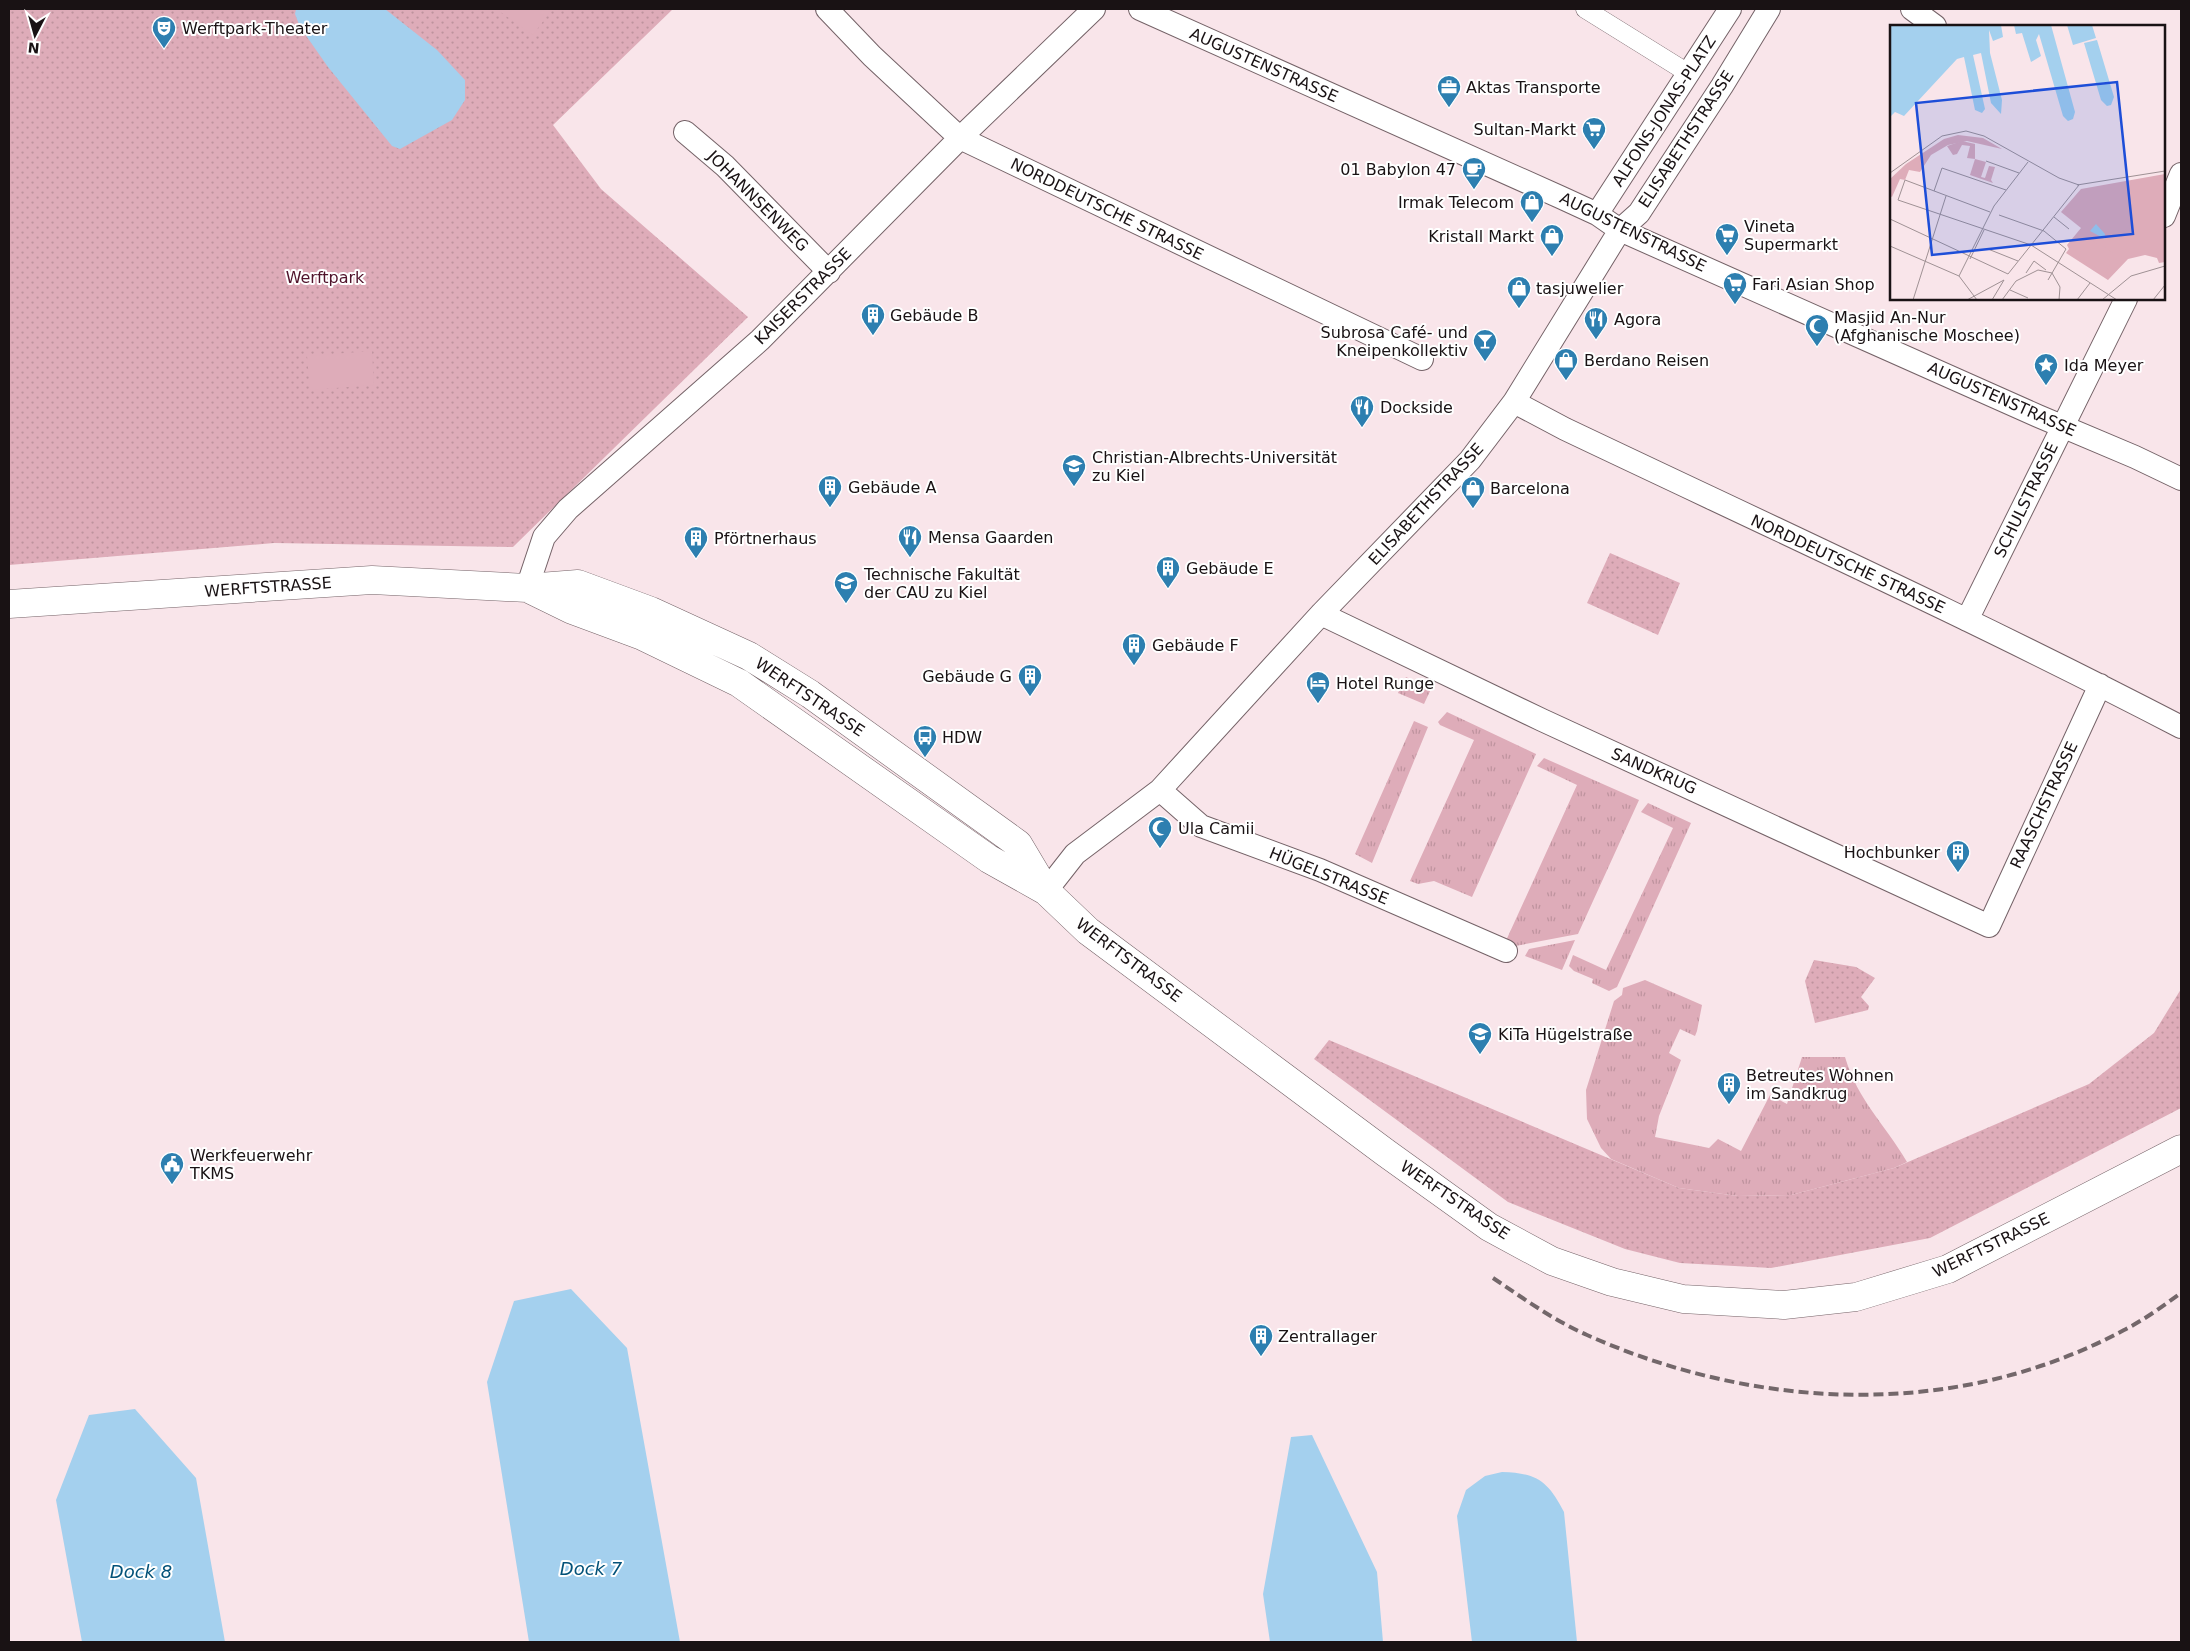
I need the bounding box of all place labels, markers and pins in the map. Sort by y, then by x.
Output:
theatre icon: Werftpark-Theater [151,15,177,49]
place label: Werftpark-Theater [182,19,328,38]
office icon: Aktas Transporte [1436,74,1462,108]
place label: Aktas Transporte [1466,78,1601,97]
supermarket icon: Sultan-Markt [1581,116,1607,150]
place label: Sultan-Markt [1474,120,1576,139]
cafe icon: 01 Babylon 47 [1461,156,1487,190]
place label: 01 Babylon 47 [1340,160,1456,179]
shop icon: Irmak Telecom [1519,189,1545,223]
place label: Irmak Telecom [1398,193,1514,212]
place label: Vineta Supermarkt [1744,217,1838,254]
supermarket icon: Vineta Supermarkt [1714,222,1740,256]
shop icon: Kristall Markt [1539,223,1565,257]
place label: Kristall Markt [1428,227,1534,246]
supermarket icon: Fari Asian Shop [1722,271,1748,305]
shop icon: tasjuwelier [1506,275,1532,309]
place label: Fari Asian Shop [1752,275,1875,294]
place label: tasjuwelier [1536,279,1624,298]
building icon: Gebäude B [860,302,886,336]
place label: Gebäude B [890,306,978,325]
restaurant icon: Agora [1583,306,1609,340]
place label: Masjid An-Nur (Afghanische Moschee) [1834,308,2020,345]
place label: Agora [1614,310,1661,329]
mosque icon: Masjid An-Nur (Afghanische Moschee) [1804,313,1830,347]
place label: Subrosa Café- und Kneipenkollektiv [1321,323,1468,360]
bar icon: Subrosa Café- und Kneipenkollektiv [1472,328,1498,362]
shop icon: Berdano Reisen [1553,347,1579,381]
place label: Berdano Reisen [1584,351,1709,370]
place icon: Ida Meyer [2033,352,2059,386]
place label: Ida Meyer [2064,356,2144,375]
restaurant icon: Dockside [1349,394,1375,428]
place label: Dockside [1380,398,1453,417]
place label: Christian-Albrechts-Universität zu Kiel [1092,448,1337,485]
school or university icon: Christian-Albrechts-Universität zu Kiel [1061,453,1087,487]
building icon: Gebäude A [817,474,843,508]
shop icon: Barcelona [1460,475,1486,509]
place label: Gebäude A [848,478,936,497]
place label: Barcelona [1490,479,1570,498]
restaurant icon: Mensa Gaarden [897,524,923,558]
building icon: Pförtnerhaus [683,525,709,559]
place label: Mensa Gaarden [928,528,1053,547]
place label: Pförtnerhaus [714,529,817,548]
building icon: Gebäude E [1155,555,1181,589]
place label: Gebäude E [1186,559,1274,578]
place label: Technische Fakultät der CAU zu Kiel [863,565,1020,602]
school or university icon: Technische Fakultät der CAU zu Kiel [833,570,859,604]
building icon: Gebäude F [1121,632,1147,666]
place label: Gebäude F [1152,636,1239,655]
building icon: Gebäude G [1017,663,1043,697]
place label: Gebäude G [922,667,1012,686]
hotel icon: Hotel Runge [1305,670,1331,704]
place label: Hotel Runge [1336,674,1434,693]
bus stop icon: HDW [912,724,938,758]
place label: HDW [942,728,982,747]
mosque icon: Ula Camii [1147,815,1173,849]
place label: Ula Camii [1178,819,1255,838]
building icon: Hochbunker [1945,839,1971,873]
place label: Hochbunker [1844,843,1940,862]
school or university icon: KiTa Hügelstraße [1467,1021,1493,1055]
place label: KiTa Hügelstraße [1498,1025,1632,1044]
place label: Betreutes Wohnen im Sandkrug [1746,1066,1894,1103]
building icon: Betreutes Wohnen im Sandkrug [1716,1071,1742,1105]
place label: Werkfeuerwehr TKMS [189,1146,313,1183]
public building icon: Werkfeuerwehr TKMS [159,1151,185,1185]
building icon: Zentrallager [1248,1323,1274,1357]
place label: Zentrallager [1278,1327,1377,1346]

